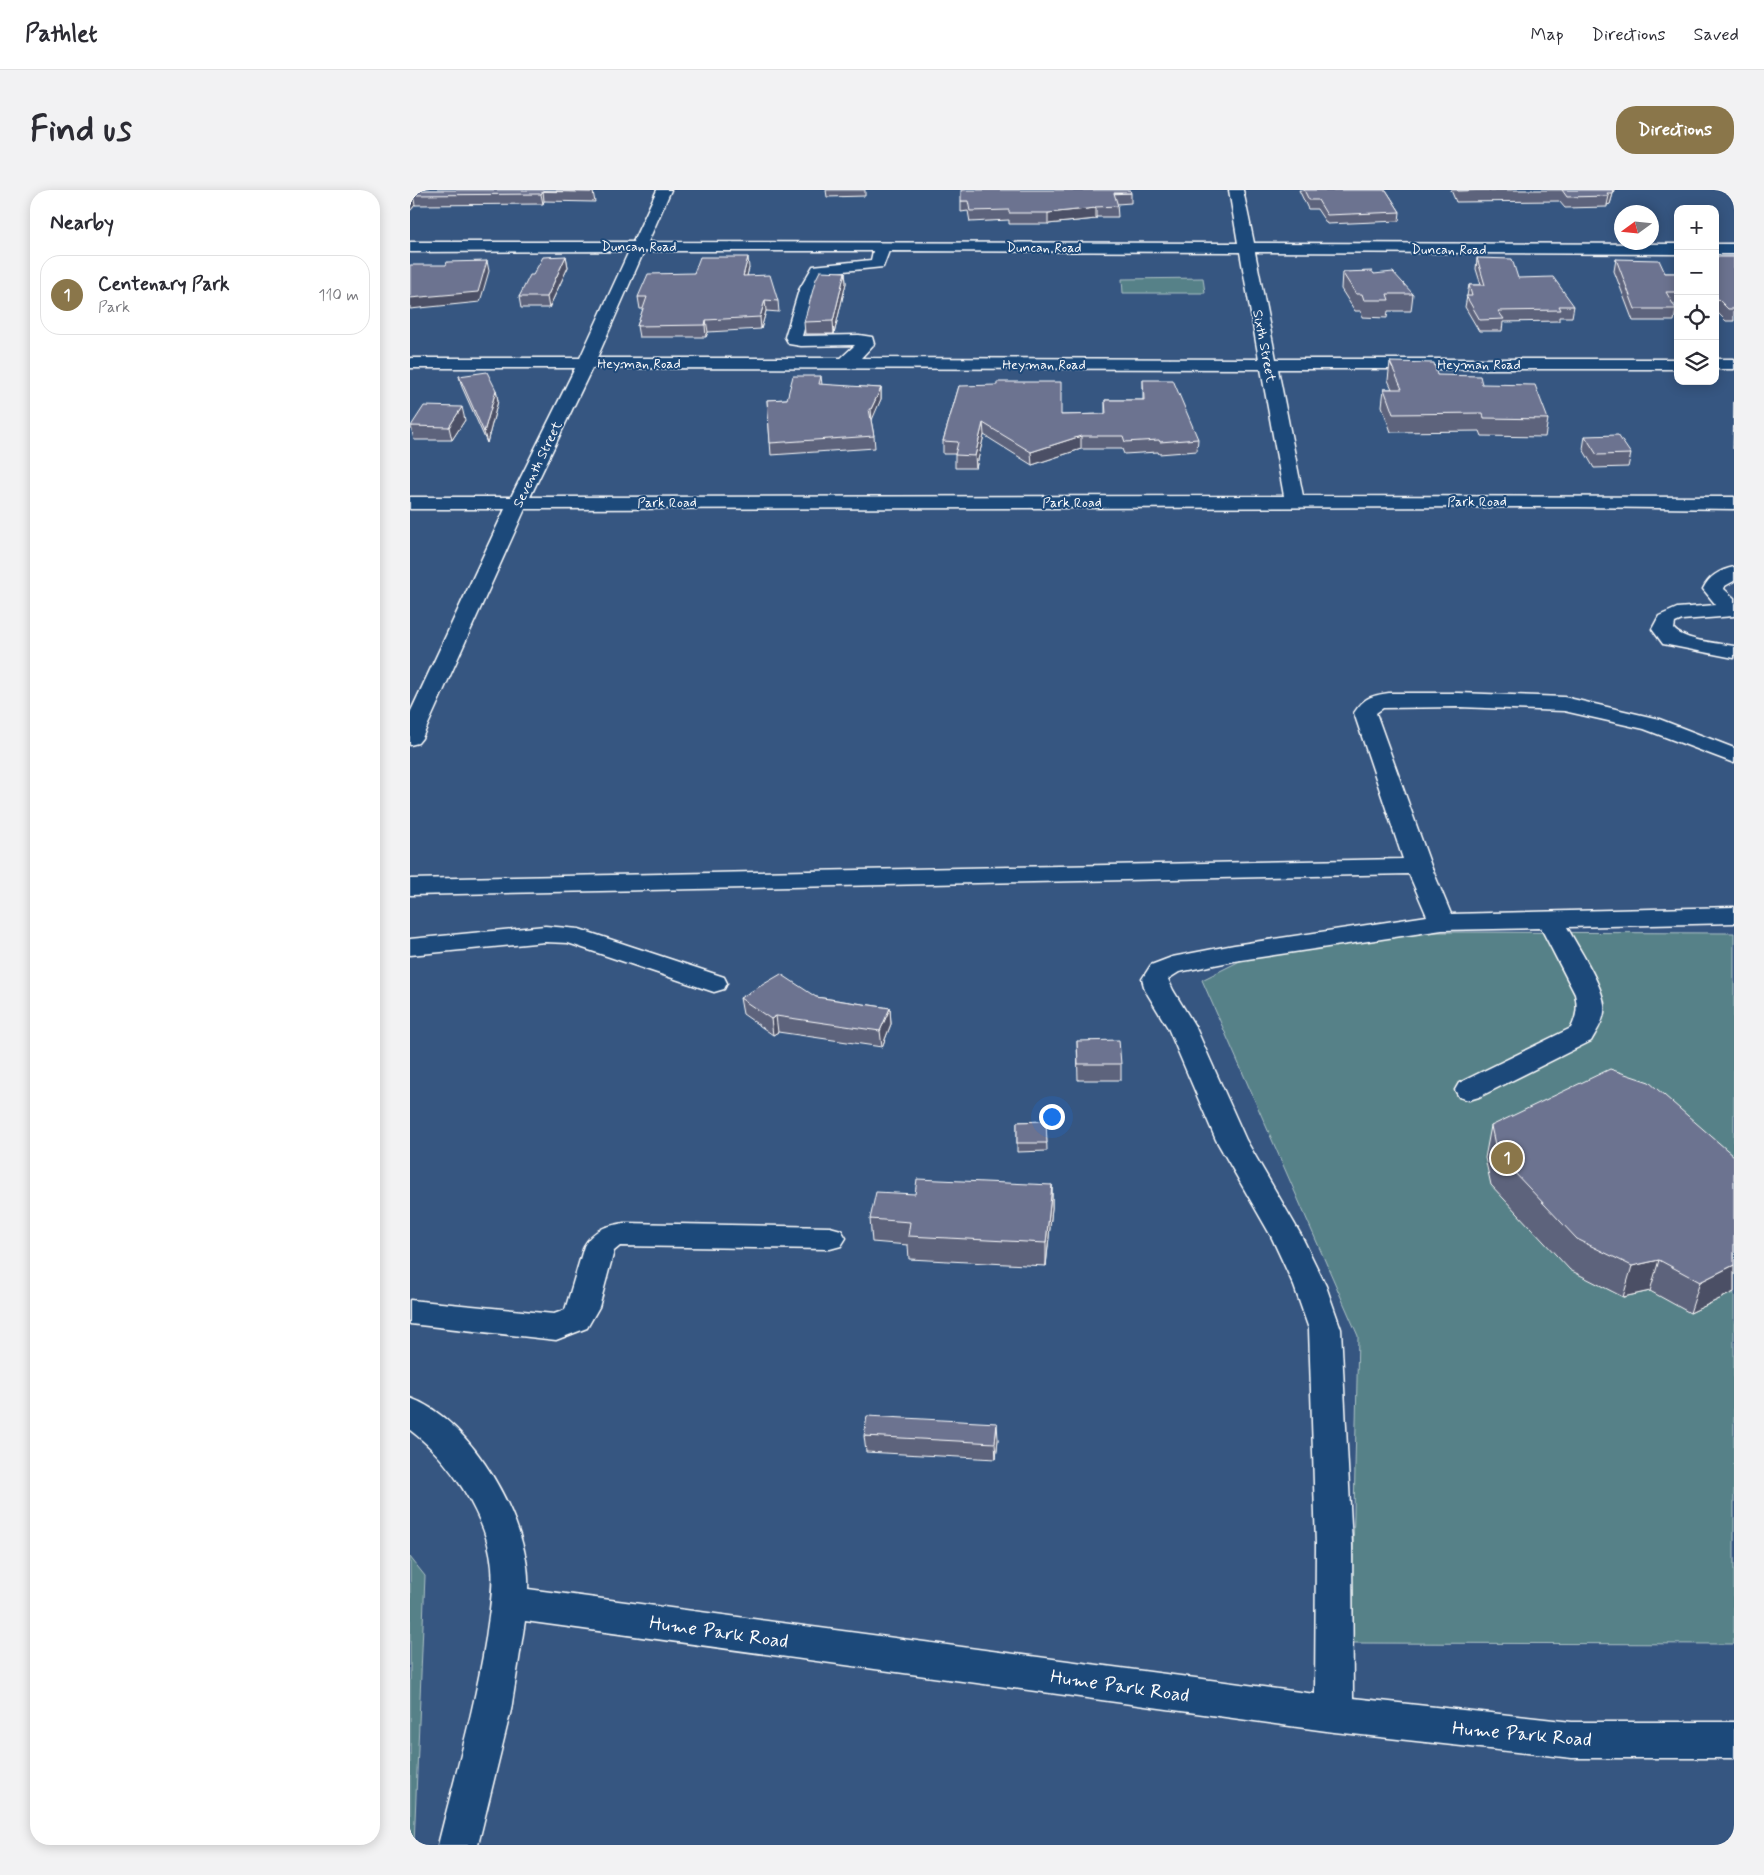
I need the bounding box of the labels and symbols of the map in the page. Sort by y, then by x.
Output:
north arrow [1614,205,1659,250]
street label: Duncan Road [601,238,677,256]
street label: Duncan Road [1006,239,1082,257]
street label: Duncan Road [1411,241,1487,259]
street label: Sixth Street [1248,308,1280,385]
street label: Heyman Road [597,355,681,373]
street label: Heyman Road [1002,356,1086,374]
street label: Heyman Road [1437,356,1521,374]
street label: Seventh Street [509,417,567,511]
street label: Park Road [1447,493,1507,511]
street label: Park Road [637,494,697,512]
street label: Park Road [1042,494,1102,512]
your location [1039,1104,1065,1130]
pin: 1 [1491,1139,1523,1177]
street label: Hume Park Road [648,1610,790,1655]
street label: Hume Park Road [1049,1664,1191,1709]
street label: Hume Park Road [1451,1716,1593,1753]

